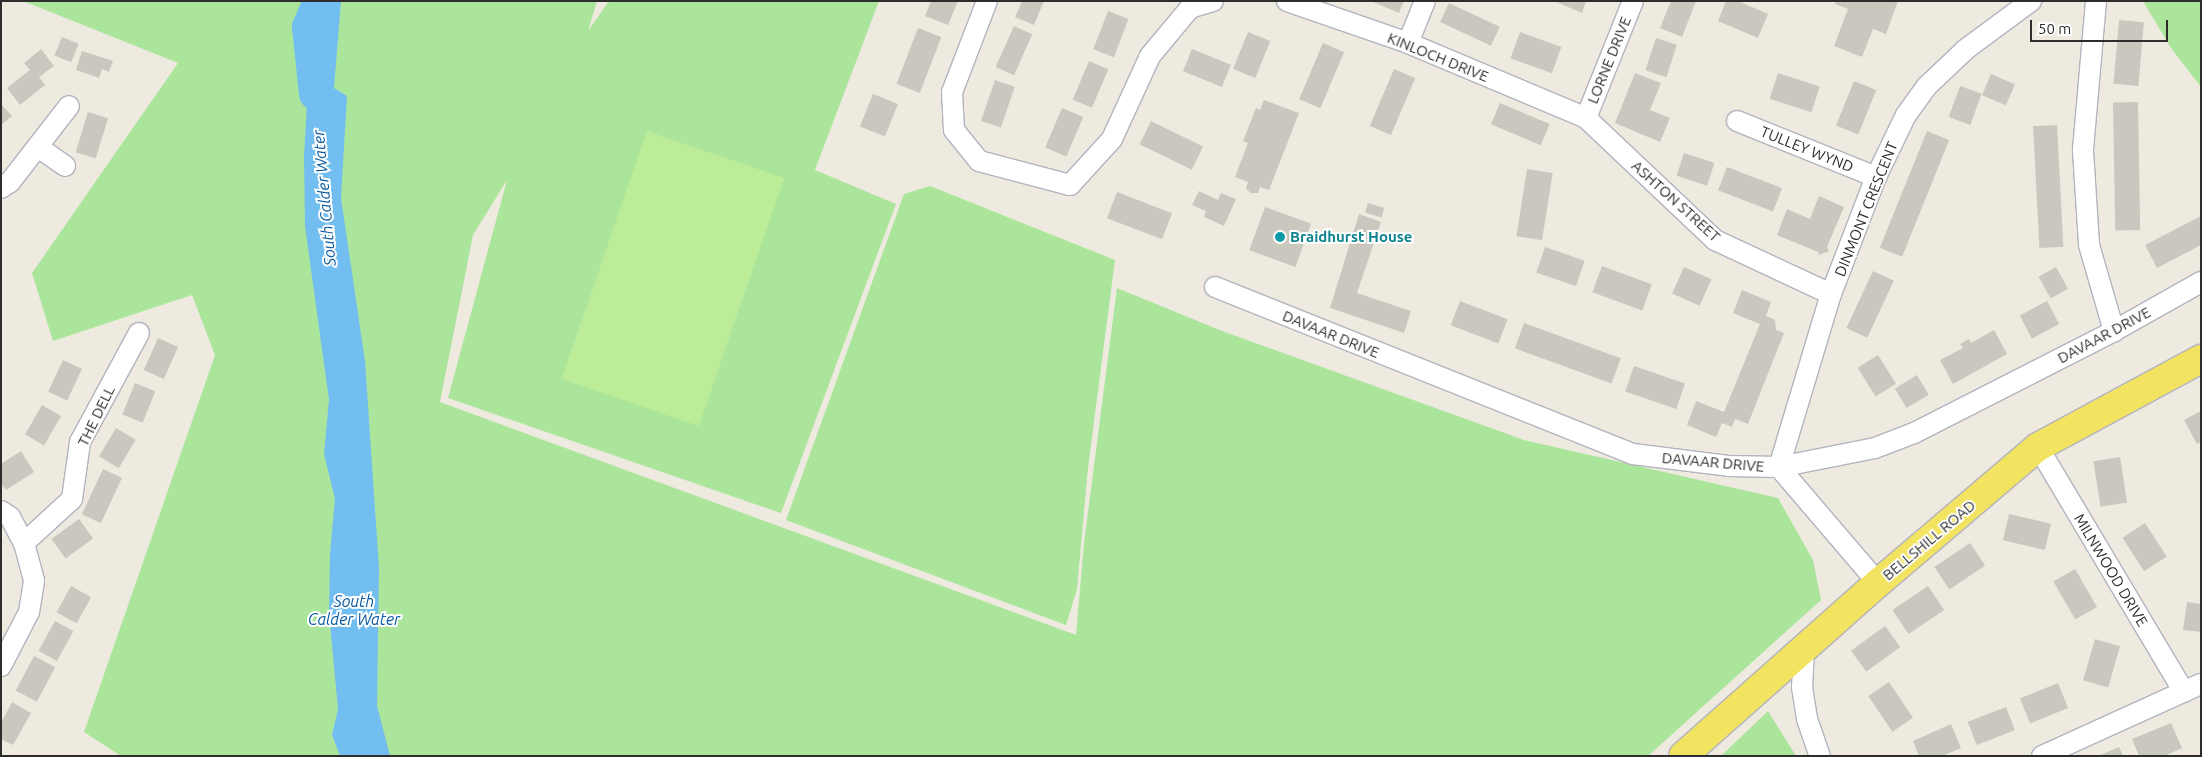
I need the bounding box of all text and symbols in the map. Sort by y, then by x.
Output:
scale bar [2032,10,2170,42]
street label: LORNE DRIVE [1583,14,1635,106]
text: 50 m [2038,20,2071,37]
street label: KINLOCH DRIVE [1385,29,1491,85]
street label: TULLEY WYND [1758,122,1856,176]
water label: South Calder Water [308,129,340,267]
street label: DINMONT CRESCENT [1831,139,1901,279]
street label: ASHTON STREET [1628,157,1724,245]
place label: Braidhurst House [1290,228,1413,246]
marker: Braidhurst House [1274,231,1286,243]
street label: DAVAAR DRIVE [2054,303,2154,367]
street label: DAVAAR DRIVE [1280,306,1382,362]
street label: THE DELL [74,383,118,449]
street label: DAVAAR DRIVE [1661,449,1765,475]
street label: BELLSHILL ROAD [1879,496,1979,584]
street label: MILNWOOD DRIVE [2070,510,2152,630]
water label: South Calder Water [308,591,400,629]

